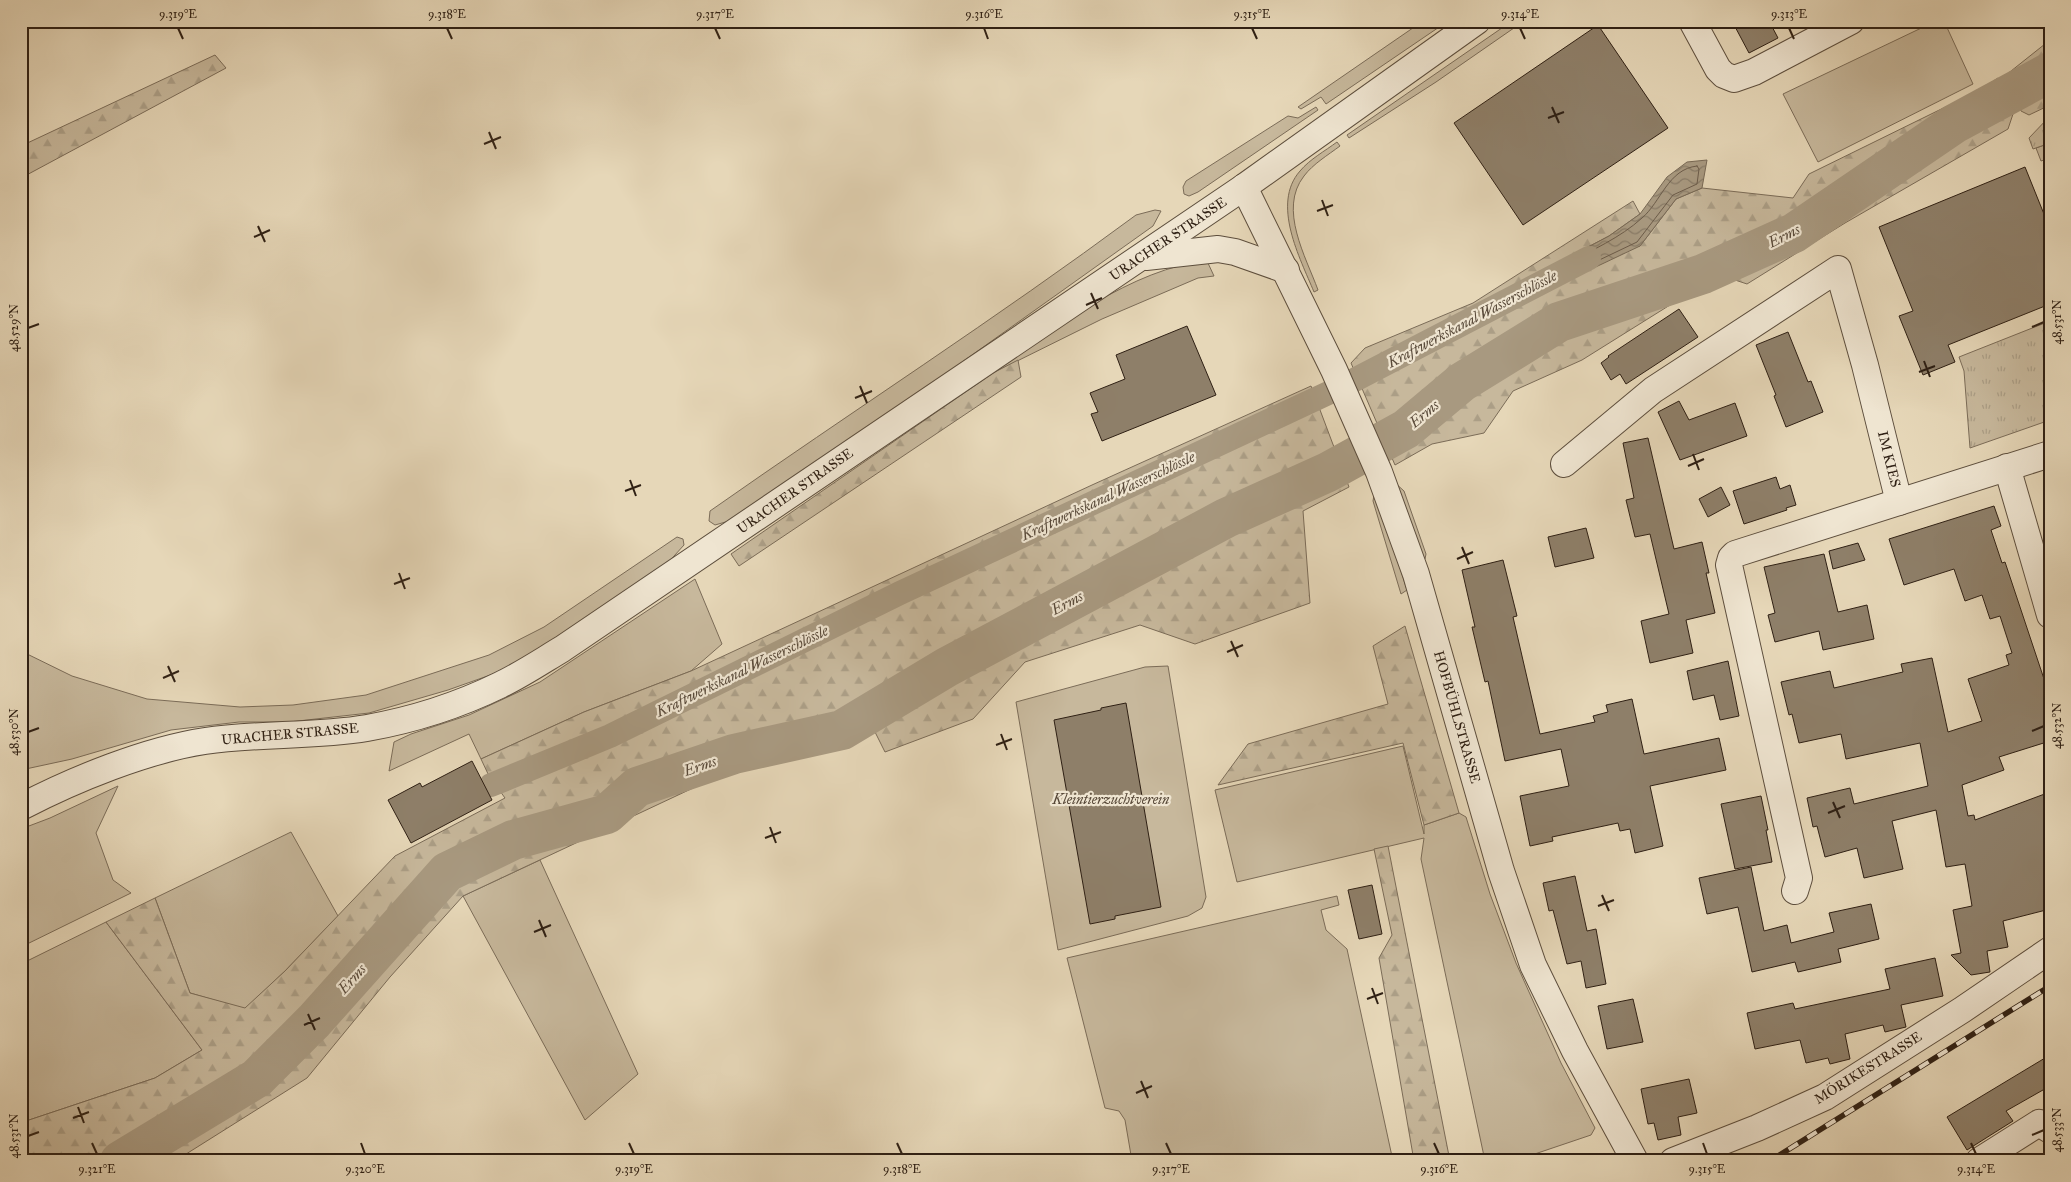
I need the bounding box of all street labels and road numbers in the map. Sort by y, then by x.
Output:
street label: URACHER STRASSE [1106,193,1230,285]
street label: IM KIES [1874,429,1904,489]
street label: URACHER STRASSE [734,445,856,537]
street label: HOFBÜHLSTRASSE [1430,648,1486,785]
street label: URACHER STRASSE [221,720,359,748]
street label: MÖRIKESTRASSE [1810,1026,1925,1108]

